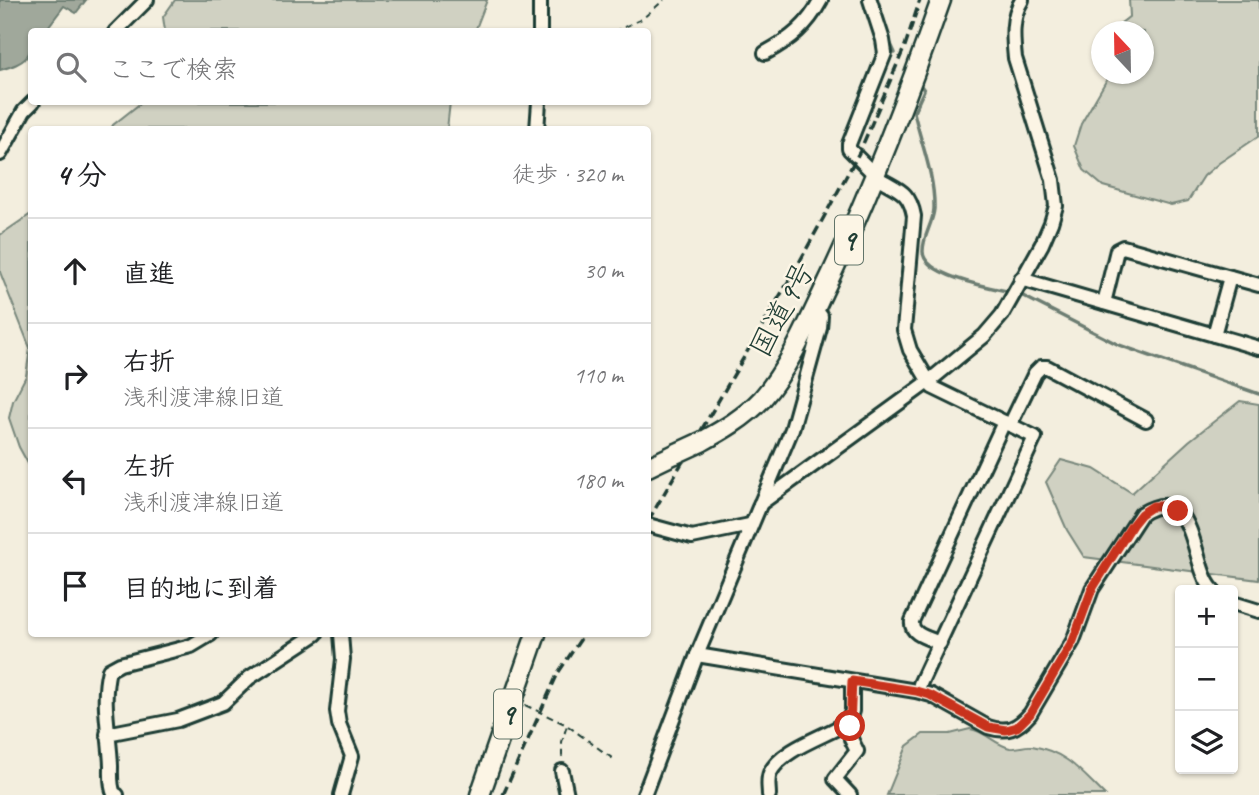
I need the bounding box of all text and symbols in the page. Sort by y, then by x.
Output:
north arrow [1091,21,1154,84]
search box [28,28,651,105]
icon: search [52,48,90,86]
text: ここで検索 [108,53,238,86]
text: 4 分 [56,156,107,194]
text: 徒歩 · 320 m [512,160,623,189]
road number: 9 [835,216,863,264]
icon: ahead [56,252,94,290]
street label: 国道9号 [741,254,823,364]
text: 30 m [584,256,623,285]
text: 直進 [123,257,175,290]
text: 右折 [123,345,175,378]
icon: right [56,357,94,395]
text: 110 m [574,361,623,390]
text: 浅利渡津線旧道 [123,383,284,412]
text: 左折 [123,450,175,483]
icon: left [56,462,94,500]
text: 180 m [574,466,623,495]
text: 浅利渡津線旧道 [123,488,284,517]
route end [1162,495,1193,526]
icon: arrive [56,567,94,605]
text: 目的地に到着 [123,572,279,605]
map controls [1175,585,1238,774]
button: + [1175,585,1238,648]
button: − [1175,648,1238,711]
road number: 9 [494,690,522,738]
route start [834,710,865,741]
button: layers [1175,711,1238,774]

